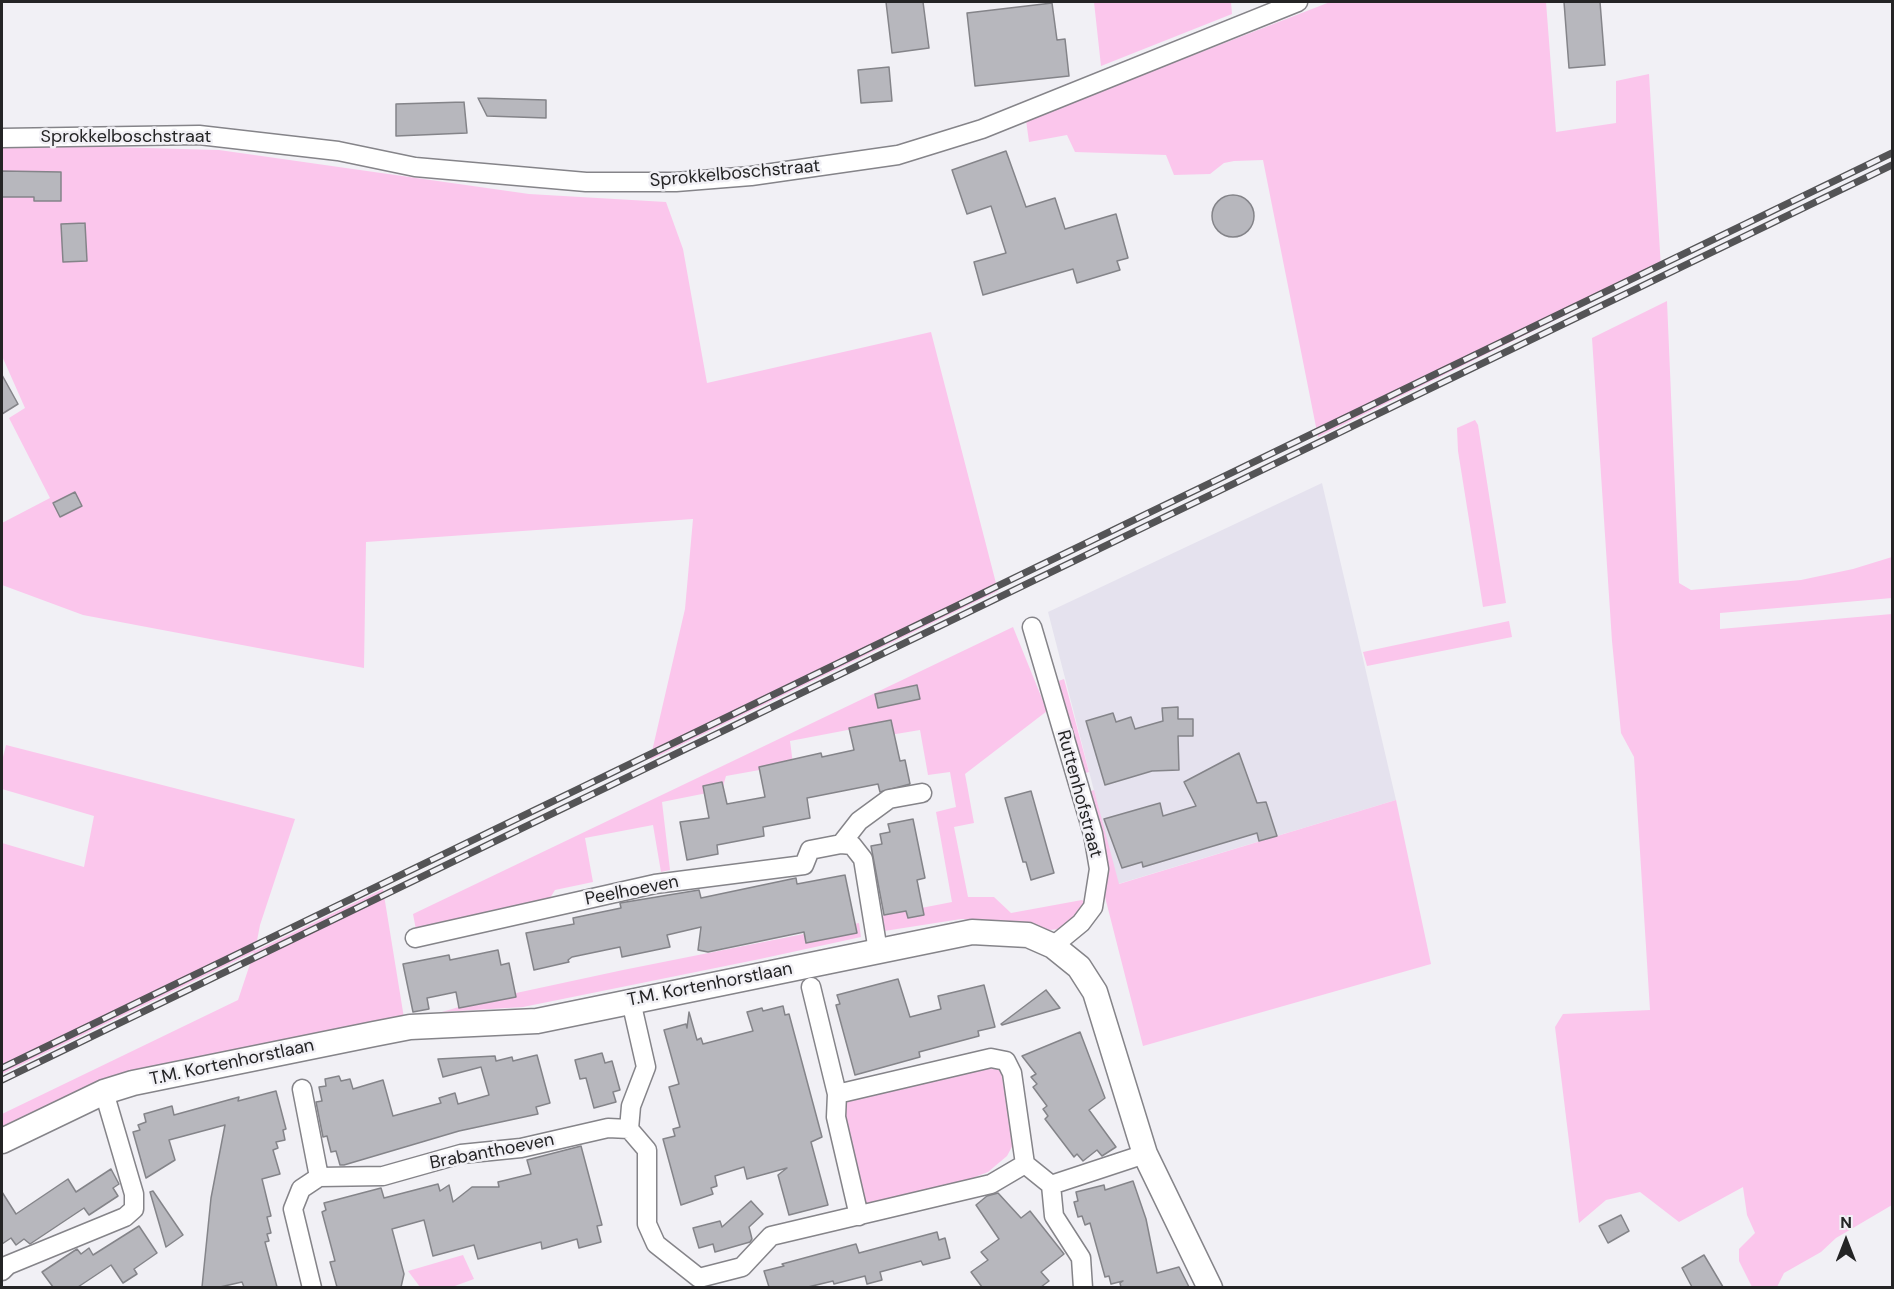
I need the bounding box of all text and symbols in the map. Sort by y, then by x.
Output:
street label: Sprokkelboschstraat [41,126,211,148]
street label: Sprokkelboschstraat [649,156,821,192]
street label: Ruttenhofstraat [1052,728,1106,860]
street label: Peelhoeven [583,871,681,911]
street label: T.M. Kortenhorstlaan [626,958,794,1012]
street label: T.M. Kortenhorstlaan [148,1035,316,1091]
street label: Brabanthoeven [428,1129,556,1175]
north arrow [1816,1211,1876,1271]
text: N [1840,1212,1852,1233]

